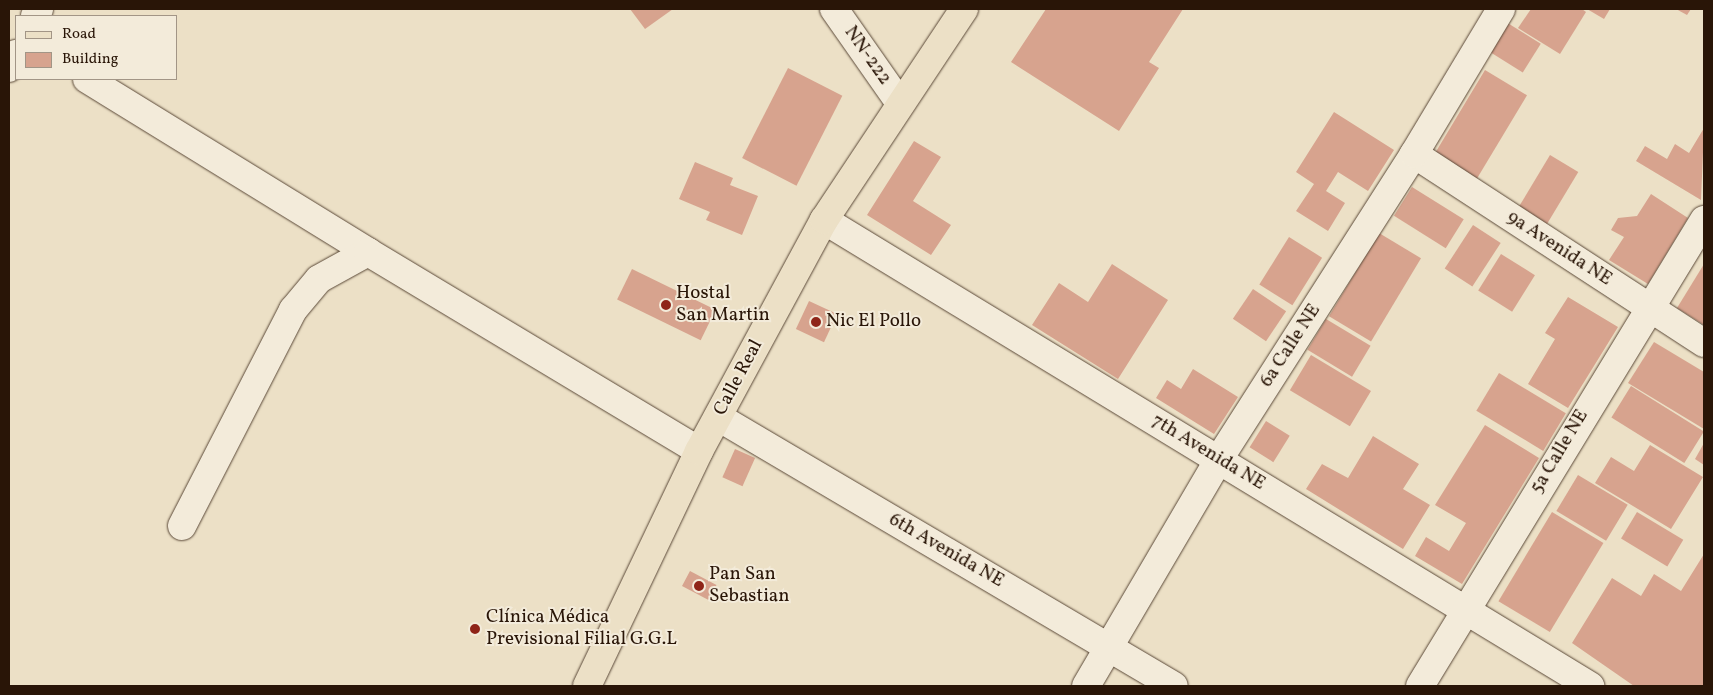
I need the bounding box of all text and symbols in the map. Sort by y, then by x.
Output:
legend [15,15,178,80]
street label: NN-222 [839,22,895,90]
text: Road [62,24,96,45]
text: Building [62,49,118,70]
street label: 9a Avenida NE [1502,207,1616,291]
place label: Hostal San Martin [676,283,770,327]
marker: Hostal San Martin [660,299,672,311]
street label: 6a Calle NE [1256,300,1326,392]
place label: Nic El Pollo [826,311,921,333]
marker: Nic El Pollo [810,316,822,328]
street label: Calle Real [709,336,769,420]
street label: 5a Calle NE [1526,406,1594,498]
street label: 7th Avenida NE [1147,410,1269,496]
street label: 6th Avenida NE [884,509,1008,593]
place label: Pan San Sebastian [709,564,790,608]
marker: Pan San Sebastian [693,580,705,592]
place label: Clínica Médica Previsional Filial G.G.L [486,607,677,651]
marker: Clínica Médica Previsional Filial G.G.L [468,622,482,636]

